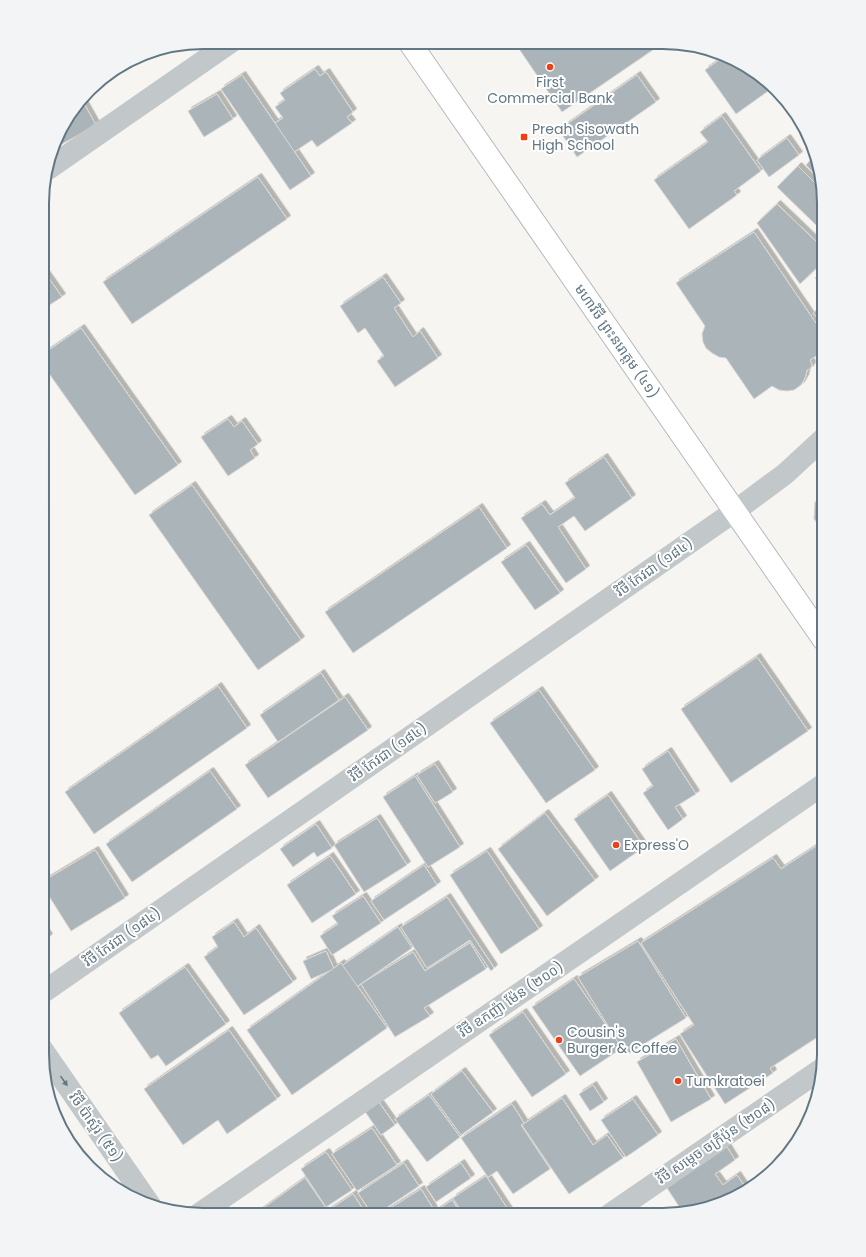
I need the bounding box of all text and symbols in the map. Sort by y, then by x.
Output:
marker: First Commercial Bank [545,62,555,72]
place label: First Commercial Bank [487,72,613,108]
place label: Preah Sisowath High School [532,119,639,155]
marker: Preah Sisowath High School [519,132,529,142]
street label: មហាវិថី ព្រះនរោត្តម (៤១) [570,280,664,402]
street label: វិថី កែវជា (១៨៤) [611,533,697,602]
street label: វិថី កែវជា (១៨៤) [345,718,431,787]
place label: Express'O [624,835,689,855]
marker: Express'O [611,840,621,850]
street label: វិថី កែវជា (១៨៤) [79,903,165,972]
street label: វិថី ឧកញ៉ា ម៉ែន (២០០) [454,956,567,1042]
place label: Cousin's Burger & Coffee [567,1022,678,1058]
marker: Cousin's Burger & Coffee [554,1035,564,1045]
place label: Tumkratoei [686,1071,765,1091]
one-way arrow [60,1076,68,1087]
marker: Tumkratoei [673,1076,683,1086]
street label: វិថី ប៉ាស្ទ័រ (៥១) [64,1088,128,1166]
street label: វិថី សម្តេច ចក្រីប៉ុន (២០៨) [652,1094,779,1189]

